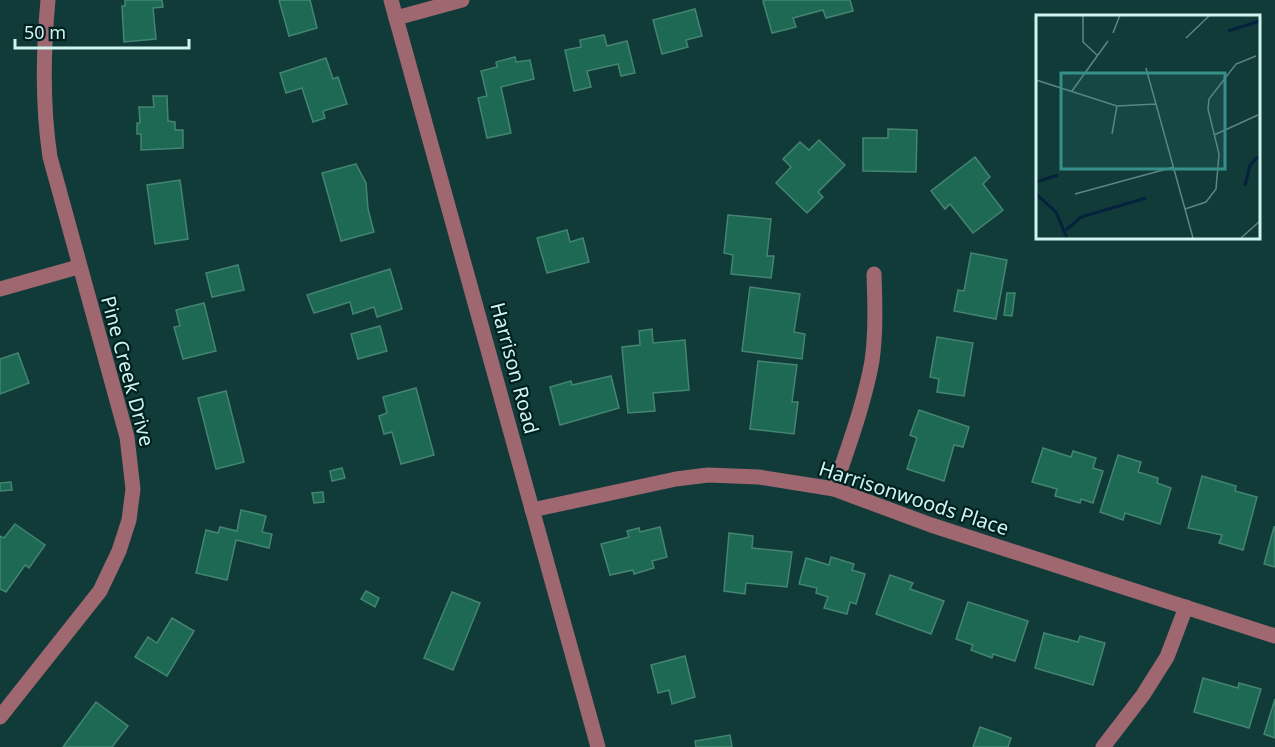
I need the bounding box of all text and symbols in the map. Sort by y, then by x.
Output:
scale bar [15,12,189,50]
inset map [1036,15,1260,238]
text: 50 m [24,20,66,44]
street label: Pine Creek Drive [95,293,161,449]
street label: Harrison Road [484,299,546,437]
street label: Harrisonwoods Place [816,455,1012,541]

